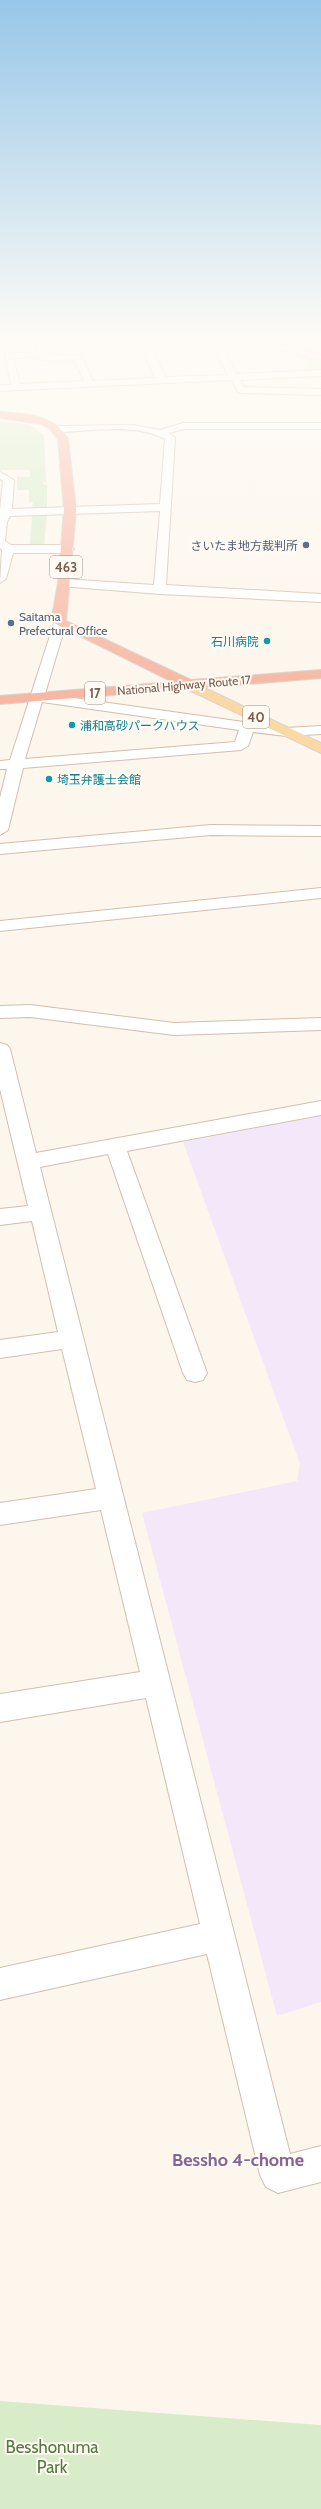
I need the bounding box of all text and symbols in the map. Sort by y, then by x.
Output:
place label: さいたま地方裁判所 [190,538,298,553]
marker: さいたま地方裁判所 [301,540,311,550]
road number: 463 [50,556,82,578]
place label: Saitama Prefectural Office [19,609,108,638]
marker: Saitama Prefectural Office [6,618,16,628]
place label: 石川病院 [211,634,259,649]
marker: 石川病院 [262,636,272,646]
street label: National Highway Route 17 [117,672,251,698]
road number: 17 [85,682,105,704]
road number: 40 [243,706,269,728]
place label: 浦和高砂パークハウス [80,718,199,733]
marker: 浦和高砂パークハウス [67,720,77,730]
place label: 埼玉弁護士会館 [57,772,141,787]
marker: 埼玉弁護士会館 [44,774,54,784]
district label: Bessho 4-chome [172,2149,304,2171]
park label: Besshonuma Park [6,2437,99,2477]

